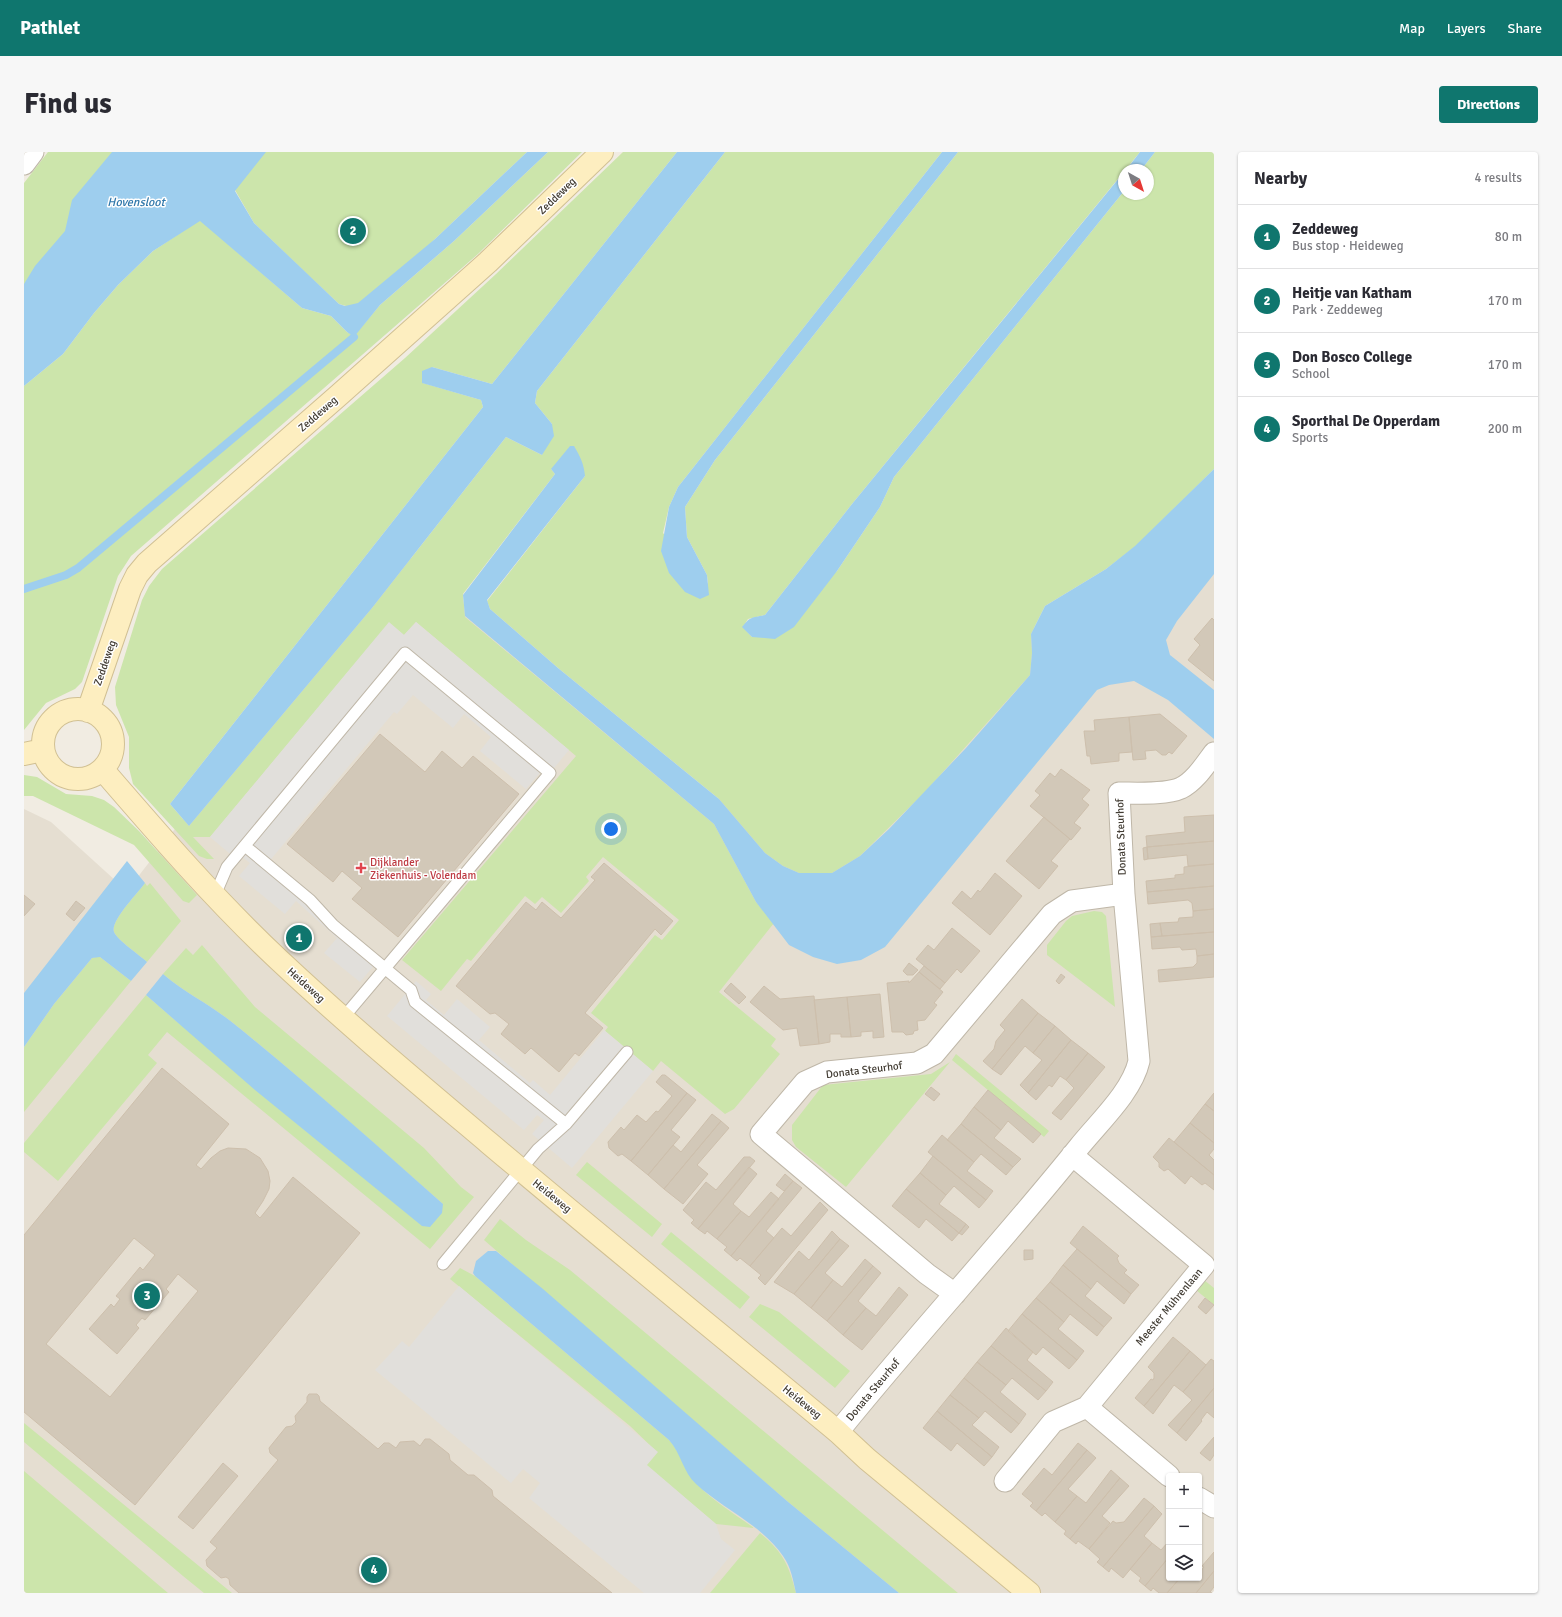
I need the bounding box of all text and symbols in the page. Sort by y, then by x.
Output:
text: Pathlet [20,16,80,40]
text: Map [1399,20,1425,37]
text: Layers [1447,20,1486,37]
text: Share [1508,20,1542,37]
button: Directions [1439,86,1538,123]
text: Find us [24,87,112,121]
north arrow [1118,164,1154,200]
text: Nearby [1254,168,1307,189]
text: 4 results [1474,170,1522,186]
street label: Zeddeweg [535,175,579,217]
water label: Hovensloot [107,195,166,210]
pin: 2 [340,216,366,246]
text: Zeddeweg [1292,220,1358,238]
text: 1 [1263,229,1271,245]
text: 80 m [1495,229,1522,245]
text: Bus stop · Heideweg [1292,238,1404,254]
text: Heitje van Katham [1292,284,1412,302]
text: 2 [1263,293,1271,309]
text: 170 m [1488,293,1522,309]
text: Park · Zeddeweg [1292,302,1383,318]
text: Don Bosco College [1292,348,1412,366]
text: 3 [1263,357,1271,373]
text: 170 m [1488,357,1522,373]
text: School [1292,366,1330,382]
street label: Zeddeweg [296,393,340,435]
text: Sporthal De Opperdam [1292,412,1440,430]
text: 4 [1263,421,1271,437]
text: 200 m [1488,421,1522,437]
text: Sports [1292,430,1328,446]
street label: Zeddeweg [91,638,119,688]
street label: Donata Steurhof [1113,797,1129,876]
your location [601,819,621,839]
place label: Dijklander Ziekenhuis - Volendam [370,856,476,882]
marker: Dijklander Ziekenhuis - Volendam [355,862,367,874]
pin: 1 [286,923,312,953]
street label: Heideweg [284,965,328,1005]
street label: Donata Steurhof [825,1059,904,1081]
street label: Heideweg [530,1176,574,1216]
street label: Meester Mührenlaan [1133,1266,1205,1348]
pin: 3 [134,1281,160,1311]
street label: Donata Steurhof [843,1355,904,1424]
street label: Heideweg [780,1382,824,1422]
map controls [1166,1473,1202,1581]
button: + [1166,1473,1202,1509]
button: − [1166,1509,1202,1545]
button: layers [1166,1545,1202,1581]
pin: 4 [361,1555,387,1585]

